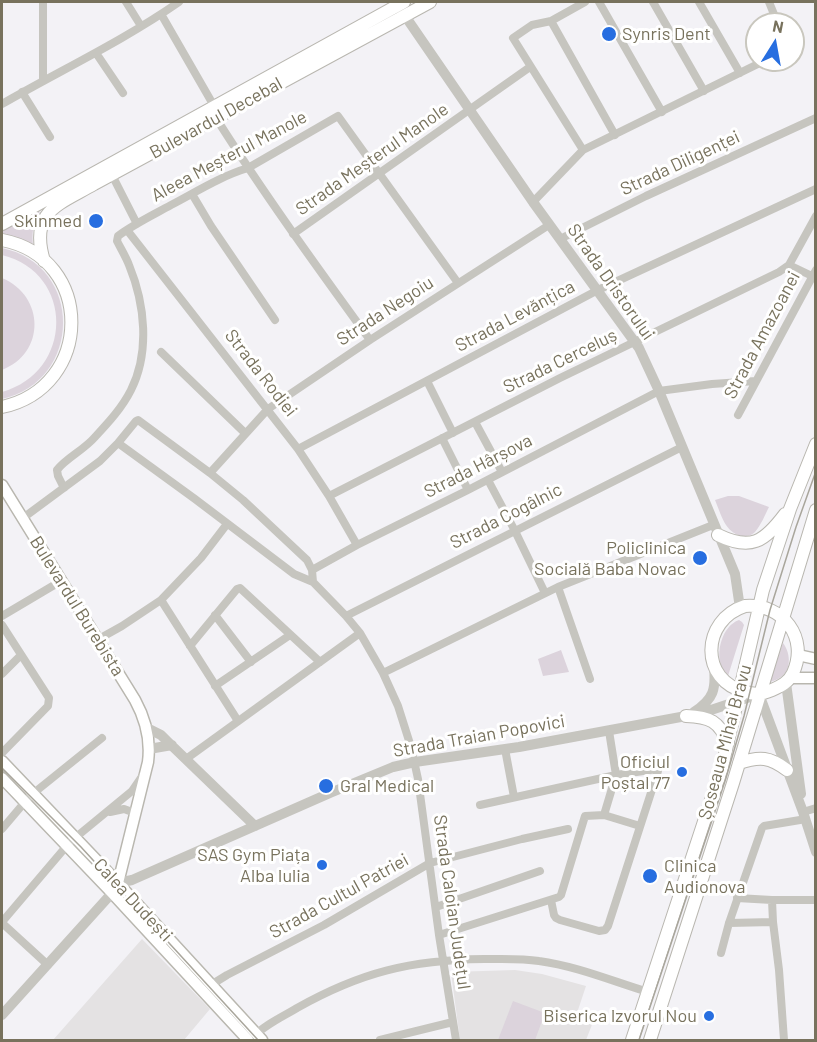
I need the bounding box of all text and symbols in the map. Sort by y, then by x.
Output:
north arrow [745,12,805,72]
text: N [771,15,785,36]
place label: Synris Dent [622,23,711,45]
marker: Synris Dent [600,25,618,43]
street label: Bulevardul Decebal [146,73,286,163]
street label: Strada Meșterul Manole [292,98,452,220]
street label: Aleea Meșterul Manole [148,106,310,206]
street label: Strada Diligenței [617,126,743,200]
place label: Skinmed [14,210,82,232]
marker: Skinmed [87,212,105,230]
street label: Strada Dristorului [563,220,659,344]
street label: Strada Amazoanei [719,268,805,402]
street label: Strada Negoiu [333,272,437,350]
street label: Strada Levănțica [452,275,578,357]
street label: Strada Cerceluș [500,324,620,398]
street label: Strada Rodiei [220,325,302,421]
street label: Strada Hârșova [420,429,536,503]
street label: Strada Cogâlnic [446,479,566,553]
street label: Bulevardul Burebista [25,532,129,680]
place label: Policlinica Socială Baba Novac [534,537,686,580]
marker: Policlinica Socială Baba Novac [691,549,709,567]
street label: Șoseaua Mihai Bravu [694,662,756,822]
street label: Strada Traian Popovici [391,710,567,762]
place label: Oficiul Poștal 77 [601,751,670,794]
marker: Oficiul Poștal 77 [675,765,689,779]
place label: Gral Medical [340,775,434,797]
marker: Gral Medical [317,777,335,795]
street label: Strada Caloian Județul [429,813,475,991]
place label: SAS Gym Piața Alba Iulia [197,844,310,886]
street label: Strada Cultul Patriei [266,849,412,943]
street label: Calea Dudești [89,854,177,946]
place label: Clinica Audionova [664,855,745,898]
marker: SAS Gym Piața Alba Iulia [315,858,329,872]
marker: Clinica Audionova [641,867,659,885]
place label: Biserica Izvorul Nou [543,1005,697,1027]
marker: Biserica Izvorul Nou [702,1009,716,1023]

